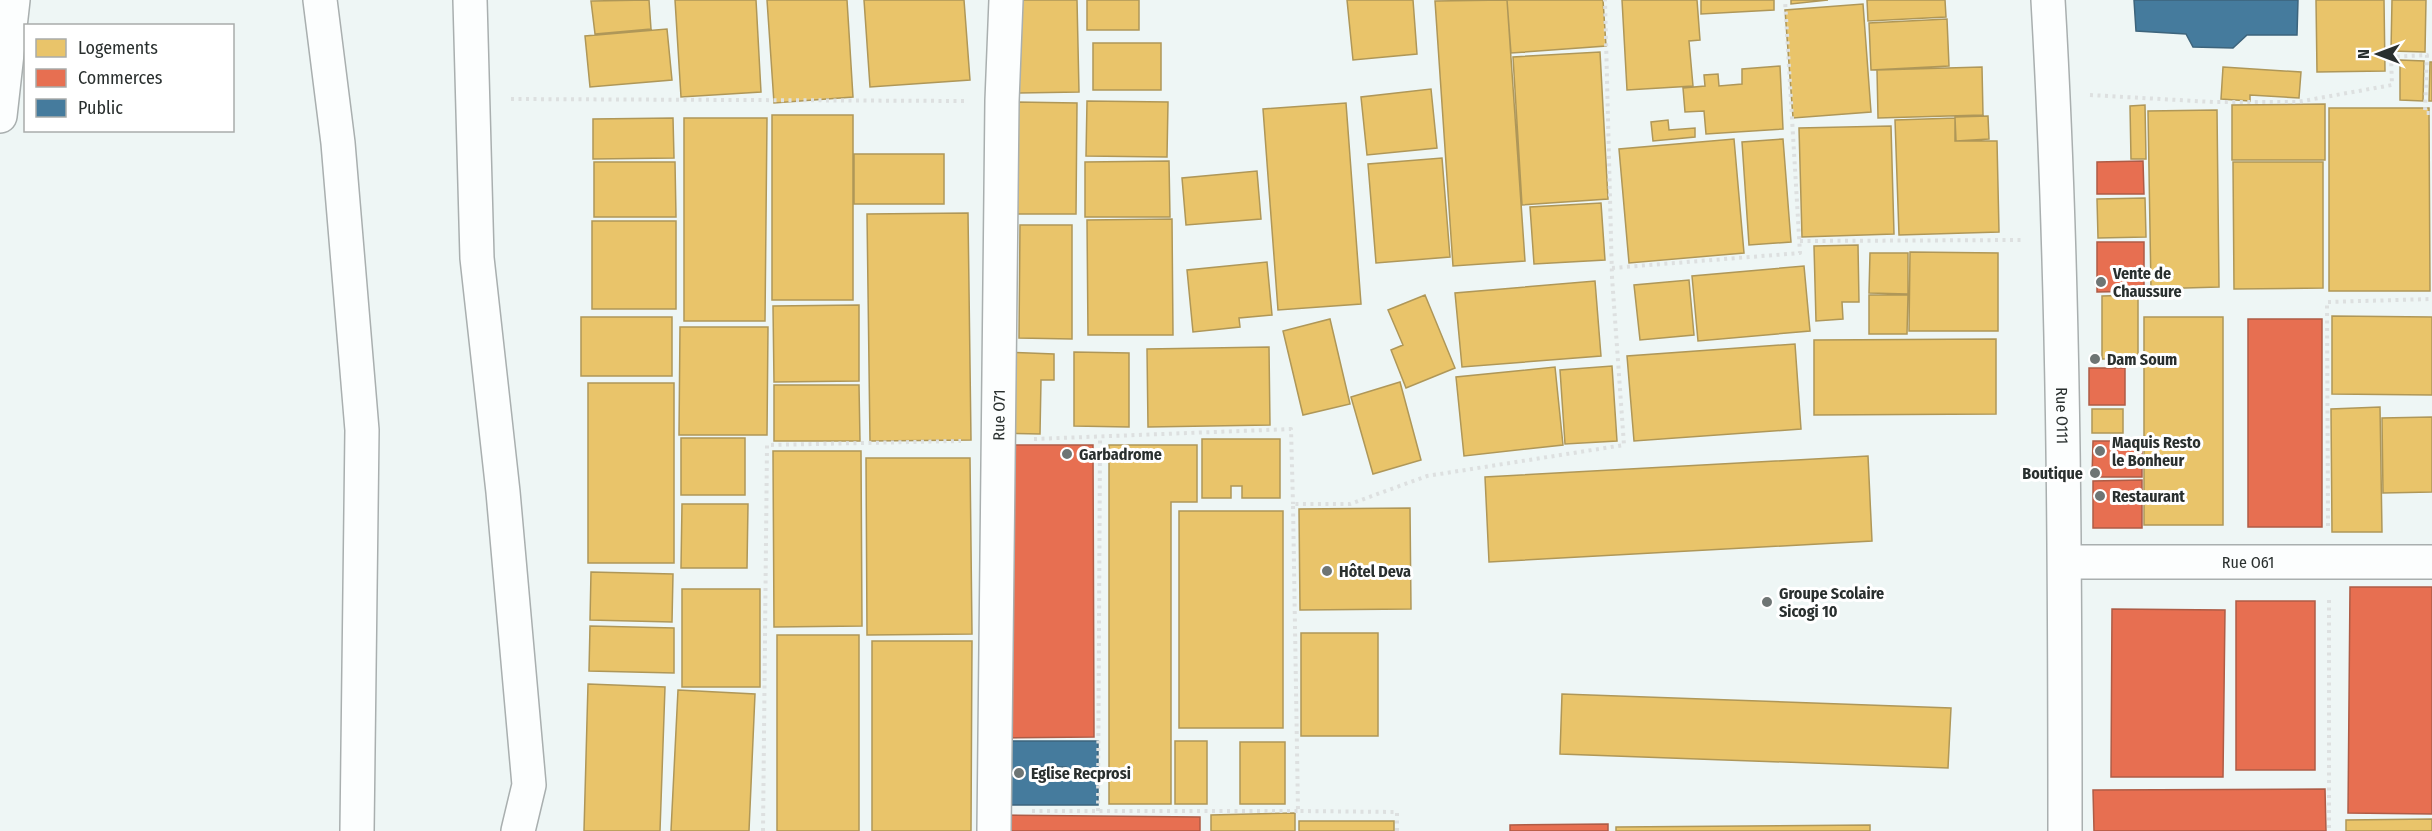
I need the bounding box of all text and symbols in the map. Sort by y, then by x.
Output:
legend [24,24,234,132]
north arrow [2348,24,2408,84]
text: Logements [78,37,158,59]
text: N [2354,49,2373,59]
text: Commerces [78,67,163,89]
text: Public [78,97,123,119]
place label: Vente de Chaussure [2112,264,2182,301]
marker: Vente de Chaussure [2094,275,2108,289]
place label: Dam Soum [2107,350,2177,369]
marker: Dam Soum [2088,352,2102,366]
street label: Rue O111 [2052,387,2072,444]
street label: Rue O71 [989,389,1009,441]
place label: Maquis Resto le Bonheur [2112,433,2201,470]
marker: Maquis Resto le Bonheur [2093,444,2107,458]
place label: Garbadrome [1079,445,1162,464]
marker: Garbadrome [1060,447,1074,461]
place label: Boutique [2022,464,2083,483]
marker: Boutique [2088,466,2102,480]
place label: Restaurant [2112,487,2185,506]
marker: Restaurant [2093,489,2107,503]
street label: Rue O61 [2222,553,2274,572]
place label: Hôtel Deva [1339,562,1411,581]
marker: Hôtel Deva [1320,564,1334,578]
place label: Groupe Scolaire Sicogi 10 [1779,584,1884,621]
marker: Groupe Scolaire Sicogi 10 [1760,595,1774,609]
place label: Eglise Recprosi [1031,764,1131,783]
marker: Eglise Recprosi [1012,766,1026,780]

